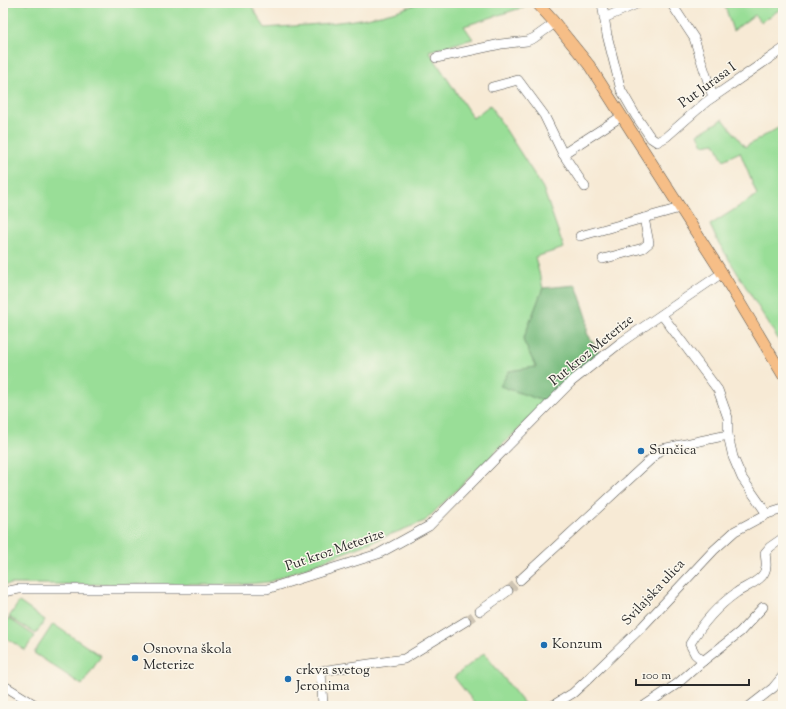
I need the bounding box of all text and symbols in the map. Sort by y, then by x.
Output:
street label: Put Jurasa I [675,58,741,114]
street label: Put kroz Meterize [545,311,639,391]
place label: Sunčica [649,441,697,461]
marker: Sunčica [636,446,646,456]
street label: Put kroz Meterize [283,525,387,577]
street label: Svilajska ulica [618,555,691,631]
place label: Konzum [552,635,603,655]
place label: Osnovna škola Meterize [143,640,232,676]
marker: Konzum [539,640,549,650]
marker: Osnovna škola Meterize [130,653,140,663]
place label: crkva svetog Jeronima [295,661,370,697]
scale bar [636,661,749,687]
text: 100 m [642,667,671,685]
marker: crkva svetog Jeronima [283,674,293,684]

